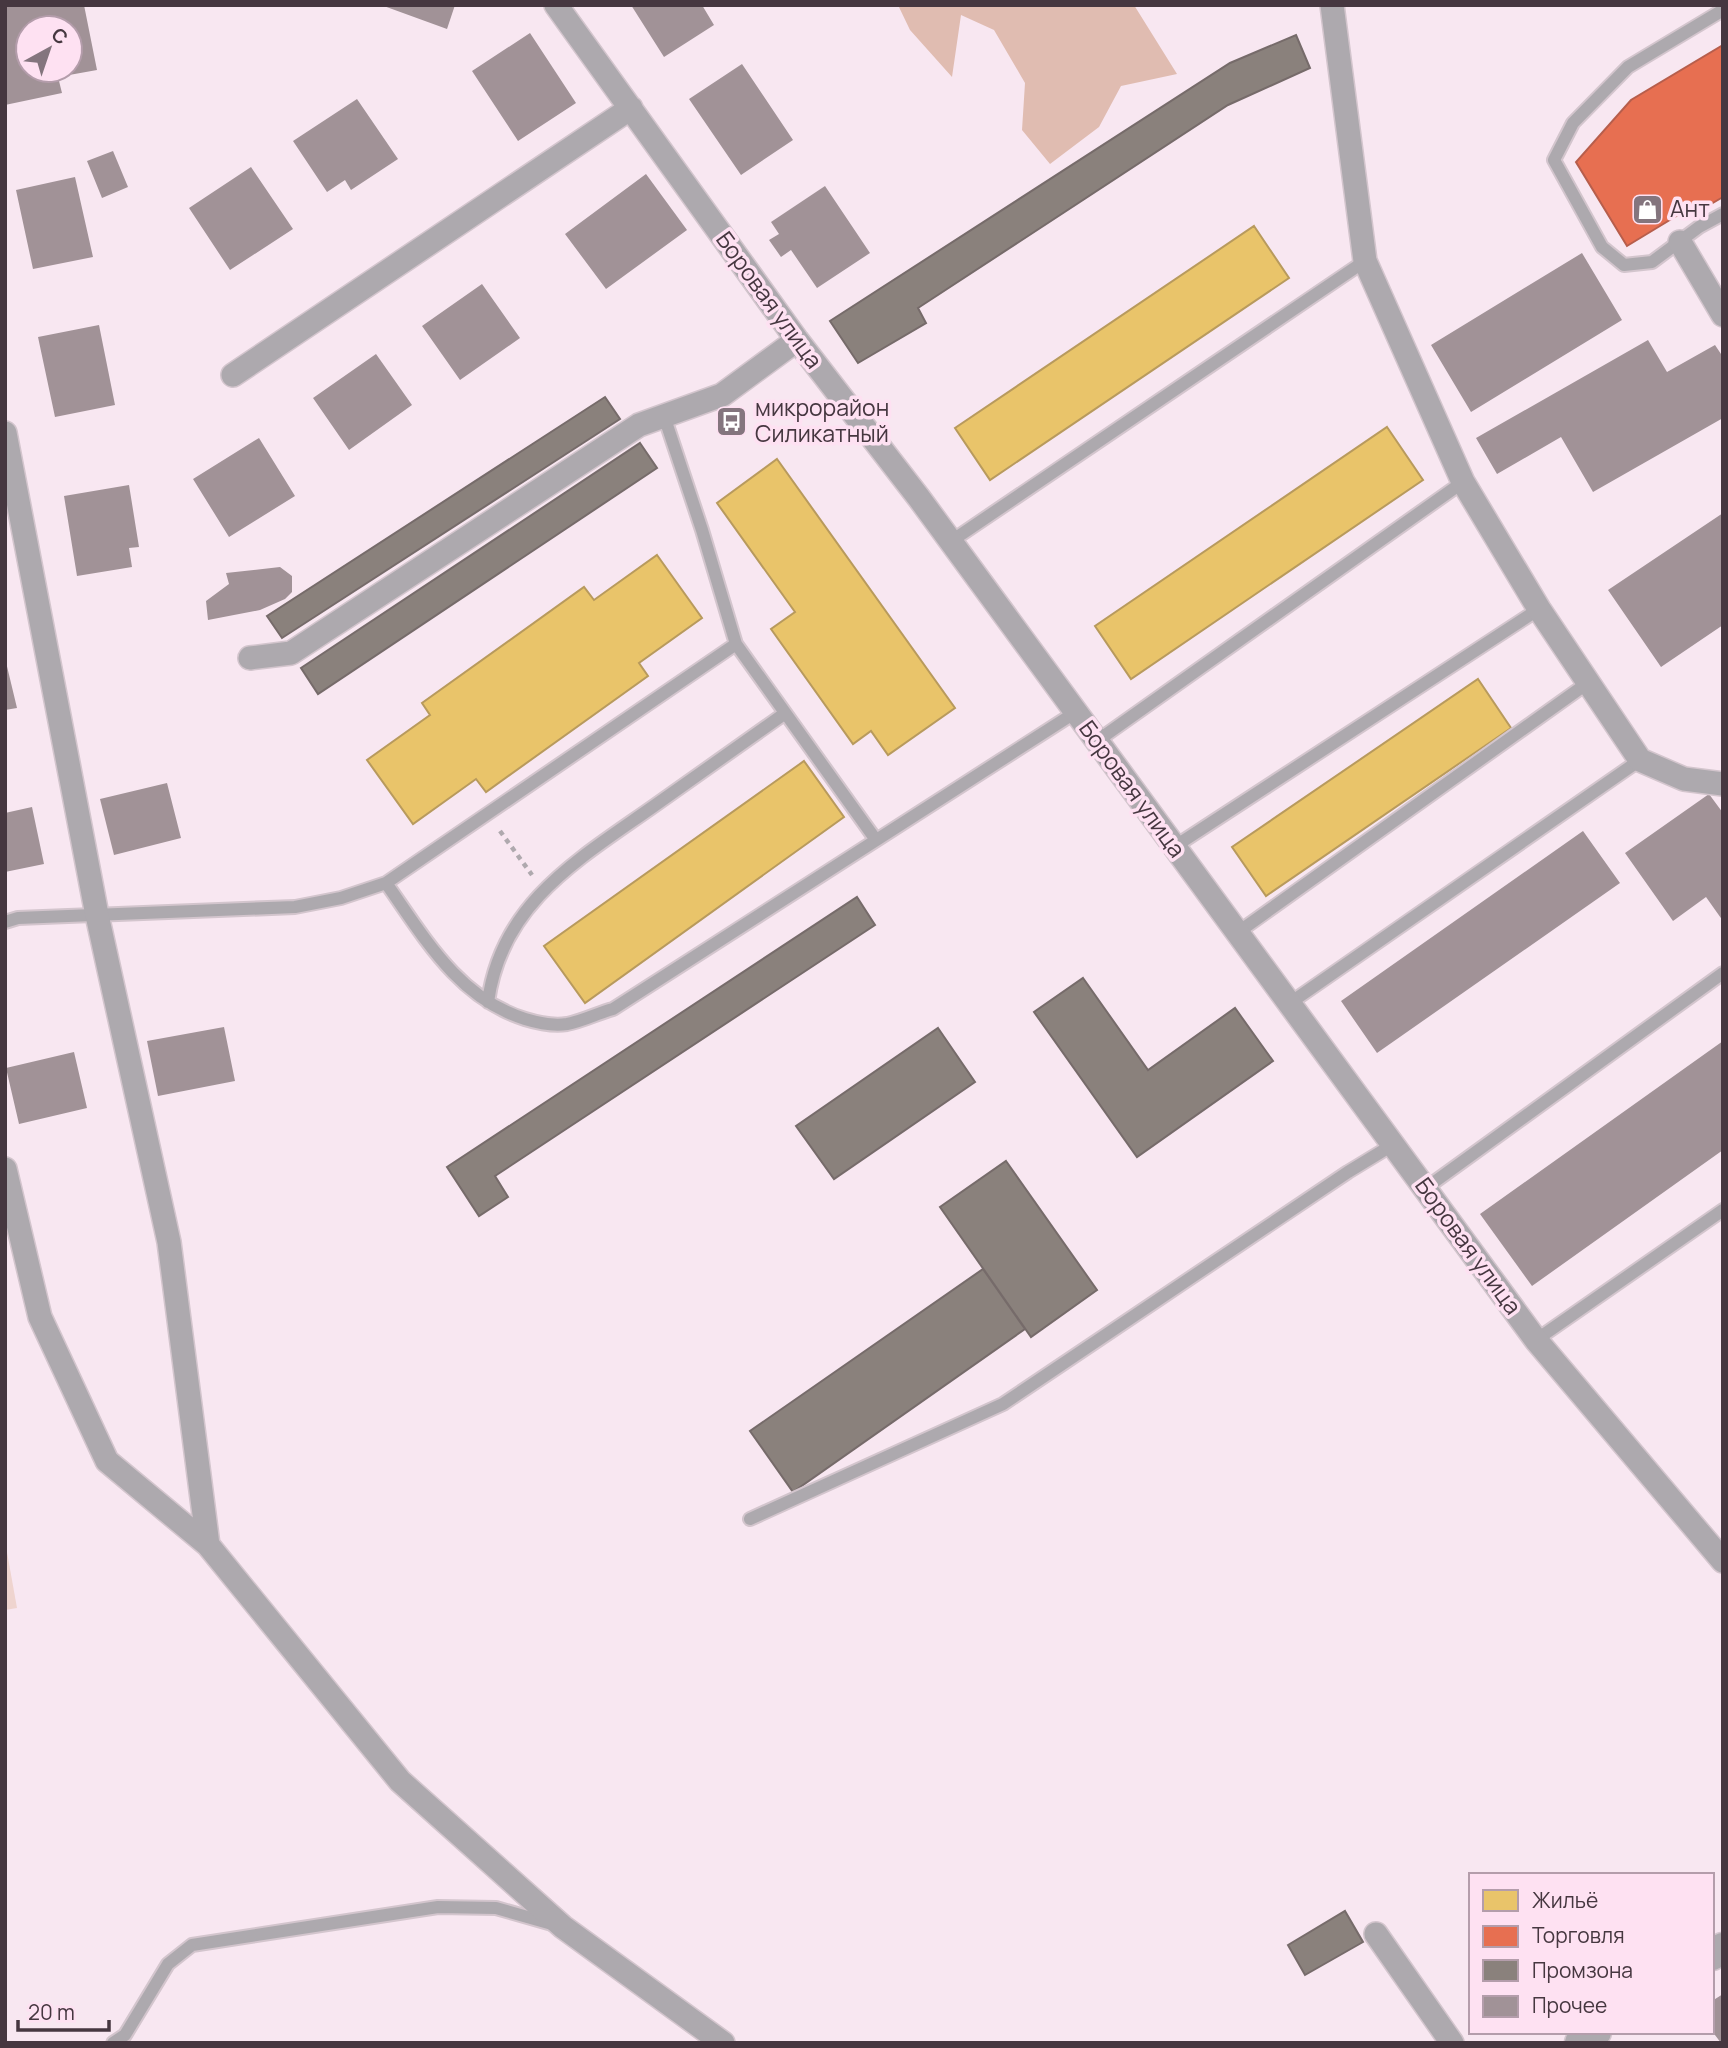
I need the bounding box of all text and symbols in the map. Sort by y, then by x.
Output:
north arrow [14,14,84,84]
text: С [46,22,74,50]
shop icon: Ант [1630,192,1664,226]
place label: Ант [1670,192,1710,224]
street label: Боровая улица [709,224,830,374]
place label: микрорайон Силикатный [755,391,889,449]
bus stop icon: микрорайон Силикатный [715,404,749,438]
street label: Боровая улица [1072,713,1193,863]
street label: Боровая улица [1408,1170,1529,1320]
legend [1469,1873,1714,2034]
text: Жильё [1532,1886,1598,1914]
text: Торговля [1532,1921,1625,1949]
text: Промзона [1532,1956,1633,1984]
scale bar [18,1988,108,2032]
text: Прочее [1532,1991,1607,2019]
text: 20 m [28,1998,75,2026]

